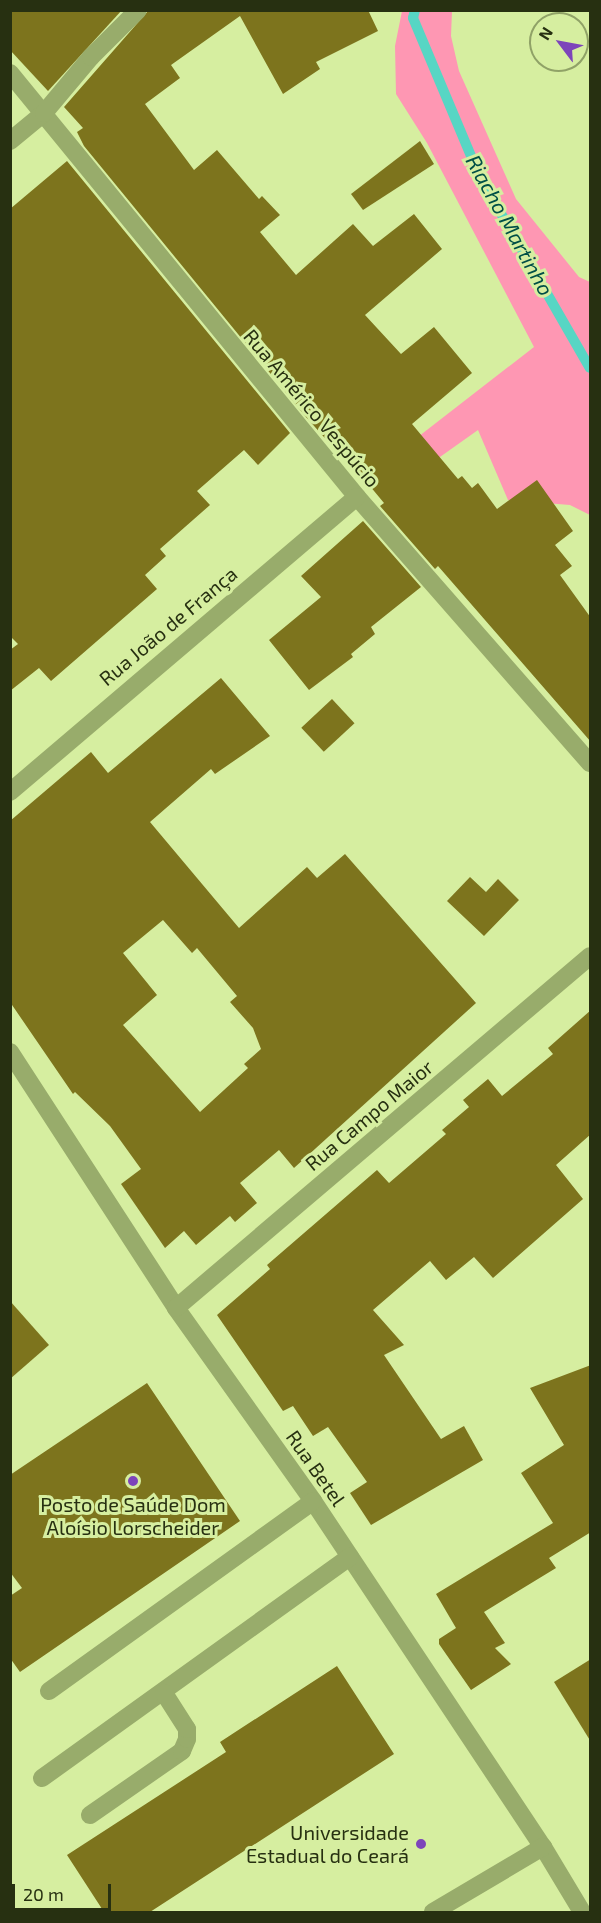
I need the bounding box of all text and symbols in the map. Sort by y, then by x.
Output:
north arrow [529,12,589,72]
text: N [534,23,556,43]
water label: Riacho Martinho [461,150,559,300]
street label: Rua Américo Vespúcio [239,324,385,492]
street label: Rua João de França [94,561,242,691]
street label: Rua Campo Maior [300,1055,438,1175]
street label: Rua Betel [281,1426,351,1510]
marker: Posto de Saúde Dom Aloísio Lorscheider [124,1472,142,1490]
place label: Posto de Saúde Dom Aloísio Lorscheider [40,1492,226,1539]
place label: Universidade Estadual do Ceará [245,1820,409,1867]
marker: Universidade Estadual do Ceará [414,1837,428,1851]
scale bar [15,1872,114,1910]
text: 20 m [23,1883,64,1905]

